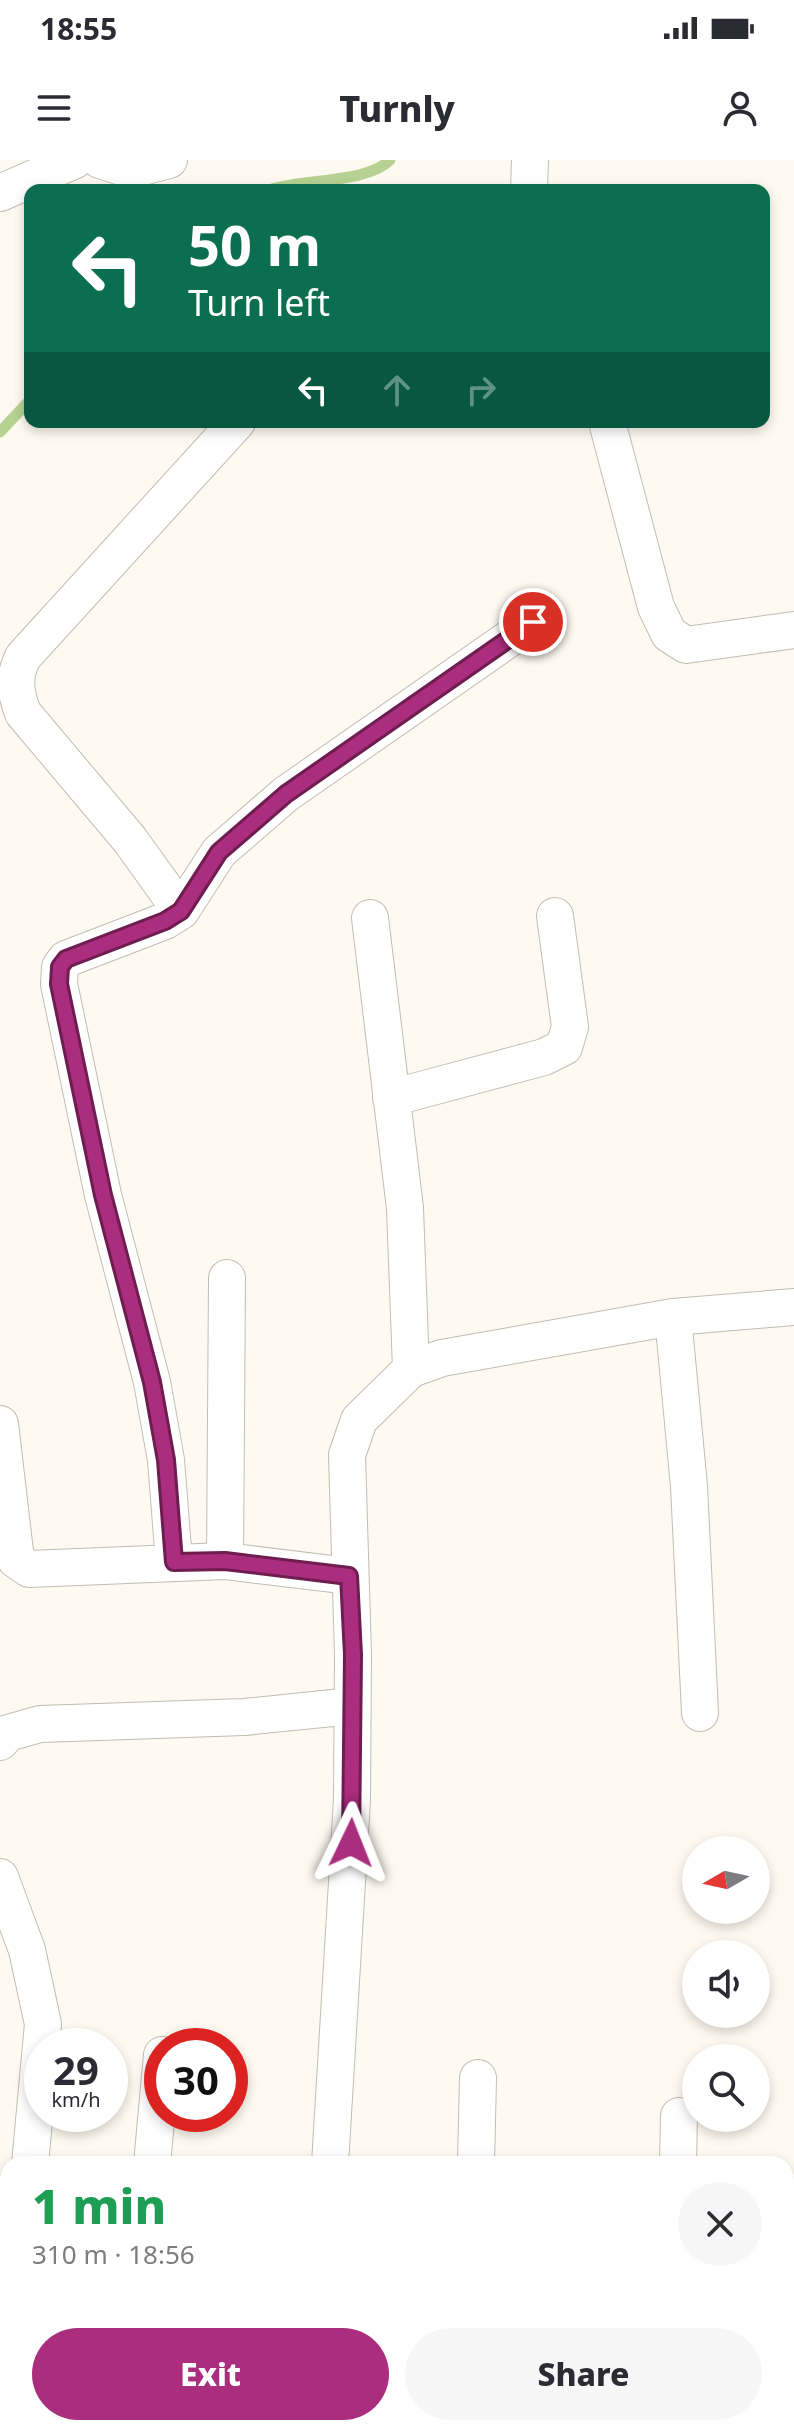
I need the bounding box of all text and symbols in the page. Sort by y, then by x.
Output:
text: 18:55 [40,8,117,49]
text: Turnly [339,84,455,133]
icon: menu [32,86,76,130]
icon: person [718,86,762,130]
text: 50 m [188,206,321,282]
icon: left [56,216,160,320]
text: Turn left [188,278,330,327]
icon: left [291,368,335,412]
icon: ahead [375,368,419,412]
icon: right [459,368,503,412]
pin [499,588,567,656]
icon: arrive [511,600,555,644]
position arrow [309,1801,393,1885]
north arrow [682,1836,770,1924]
map controls [682,1836,770,2132]
button: sound [682,1940,770,2028]
speed limit sign: 30 [144,2028,248,2132]
text: 29 [53,2042,99,2097]
button: search [682,2044,770,2132]
text: km/h [51,2086,101,2113]
text: 1 min [32,2173,166,2238]
button: close [678,2182,762,2266]
text: 310 m · 18:56 [32,2236,195,2272]
button: Exit [32,2328,389,2420]
button: Share [405,2328,762,2420]

